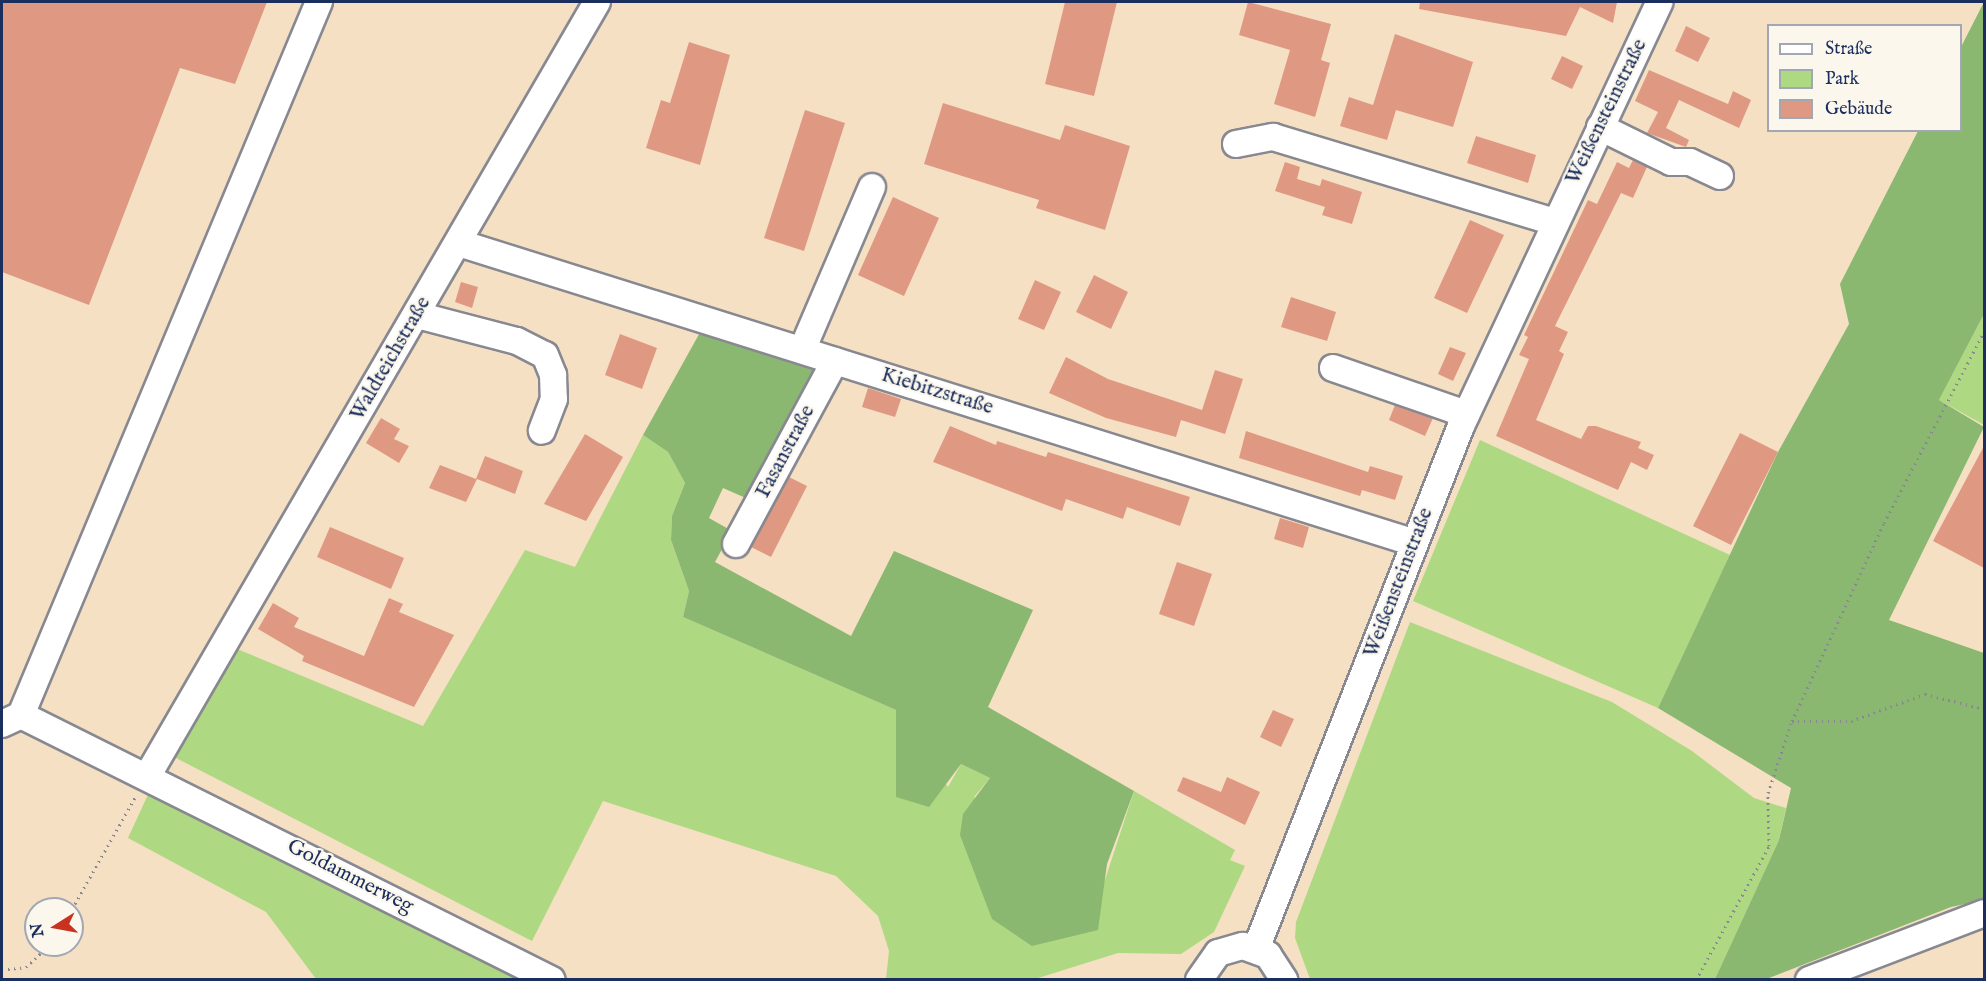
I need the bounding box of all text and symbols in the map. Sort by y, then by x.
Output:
legend [1767,24,1962,132]
street label: Weißensteinstraße [1561,35,1653,189]
text: Straße [1825,38,1872,61]
text: Park [1825,68,1859,91]
text: Gebäude [1825,98,1892,121]
street label: Waldteichstraße [345,292,437,426]
street label: Kiebitzstraße [878,363,996,421]
street label: Fasanstraße [751,401,821,503]
street label: Weißensteinstraße [1359,504,1439,662]
street label: Goldammerweg [283,834,417,920]
north arrow [24,897,84,957]
text: N [27,921,49,939]

